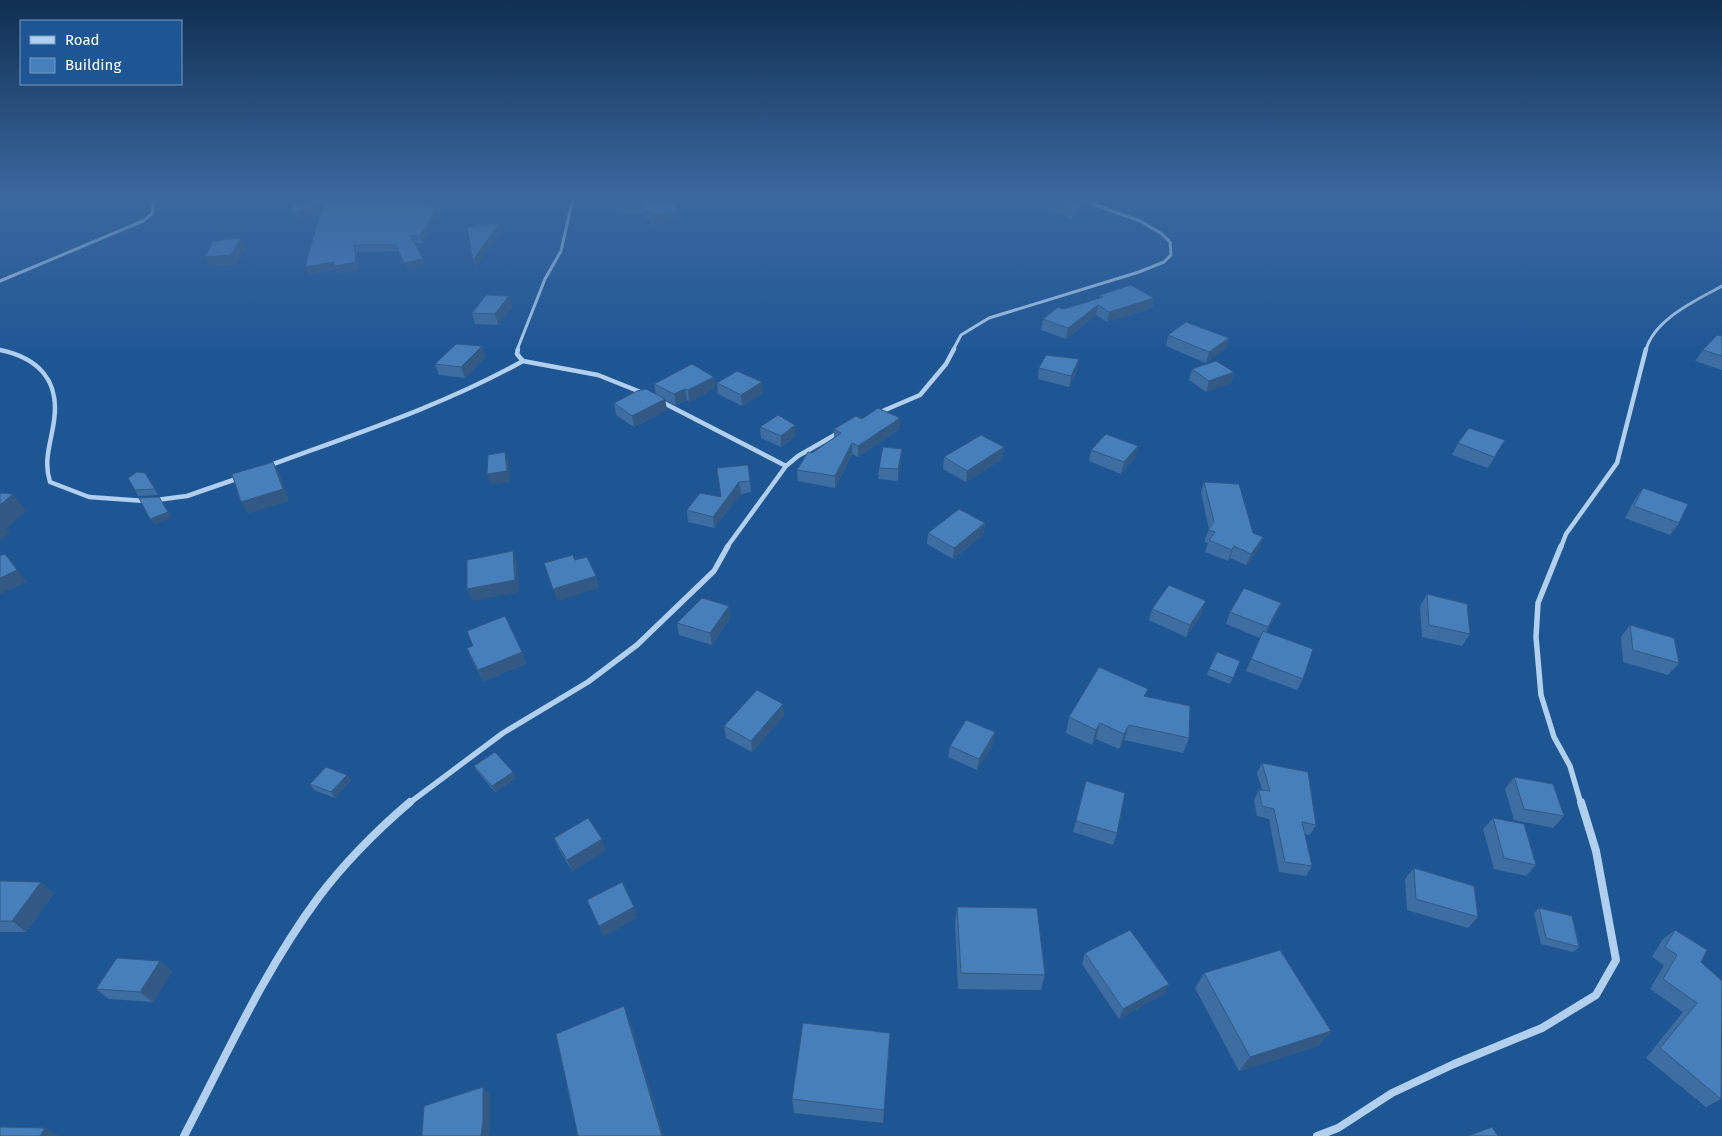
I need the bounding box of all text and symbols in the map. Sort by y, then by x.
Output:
legend [20,20,182,85]
text: Road [65,31,100,49]
text: Building [65,56,121,74]

